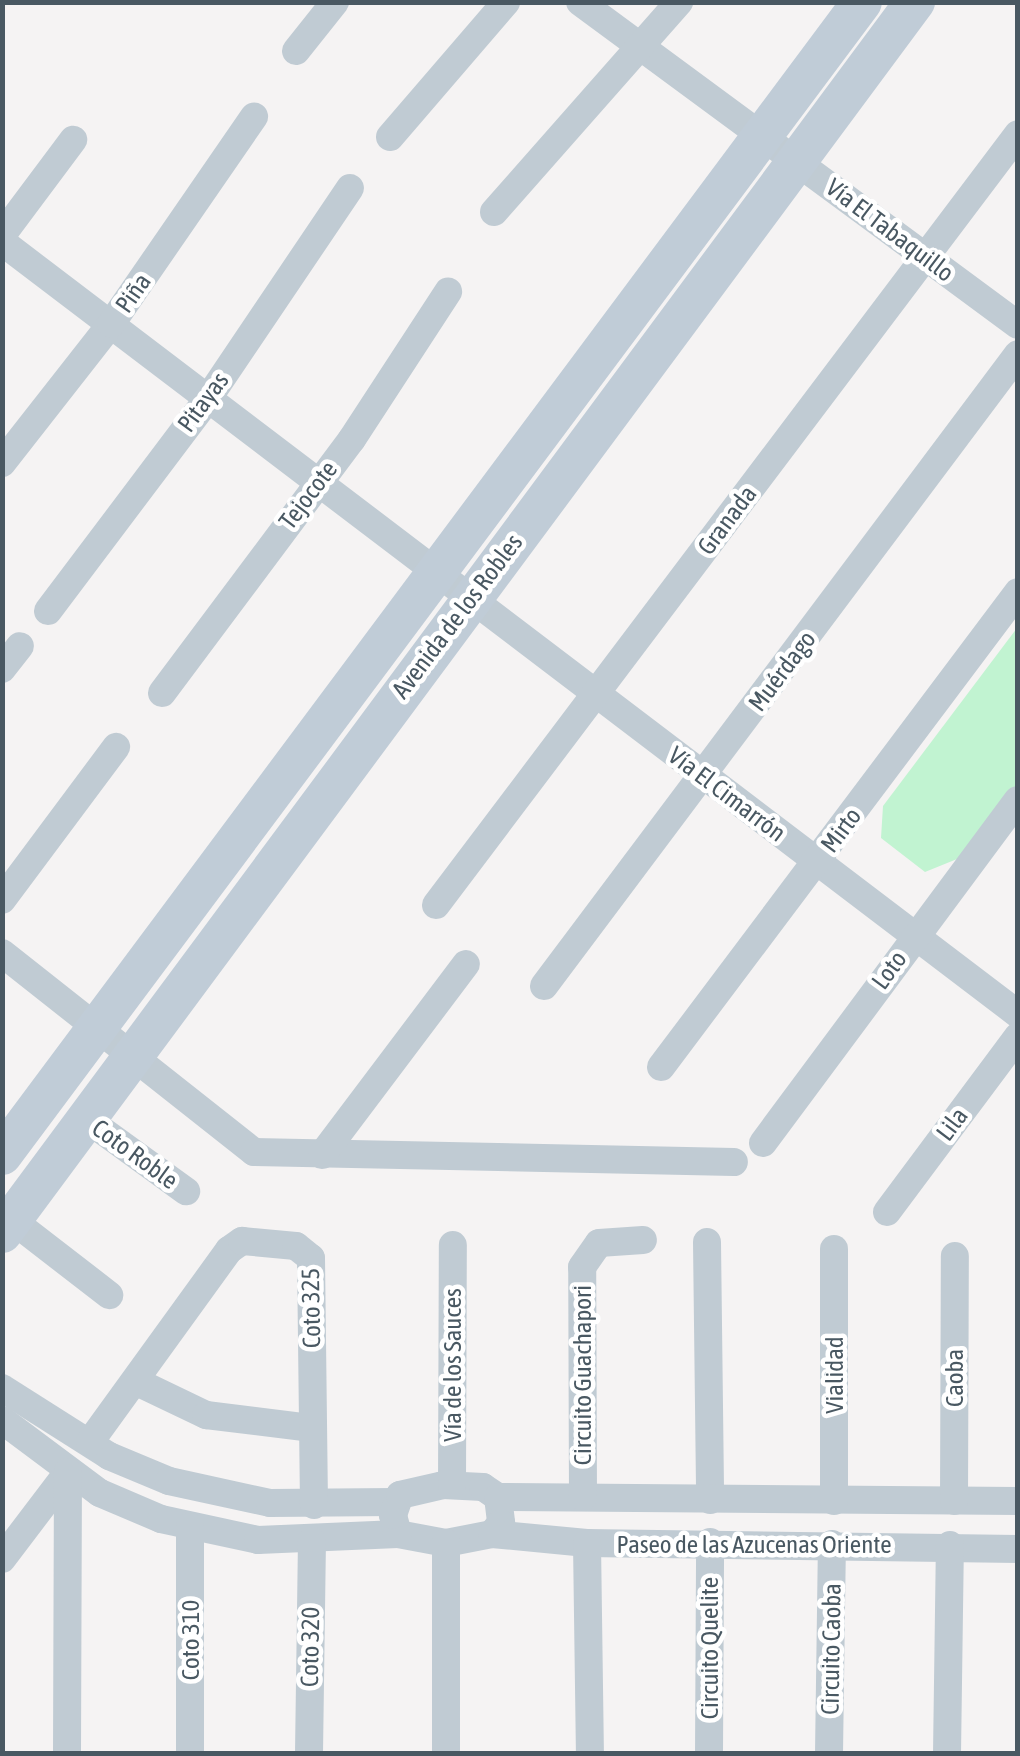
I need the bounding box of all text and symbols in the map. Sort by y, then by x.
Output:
street label: Vía El Tabaquillo [820,172,960,288]
street label: Piña [109,268,157,318]
street label: Pitayas [171,366,235,438]
street label: Tejocote [273,455,343,535]
street label: Granada [691,479,763,561]
street label: Avenida de los Robles [385,528,529,704]
street label: Muérdago [742,625,822,717]
street label: Vía El Cimarrón [662,740,792,848]
street label: Mirto [814,802,868,858]
street label: Loto [865,945,913,995]
street label: Lila [930,1102,974,1146]
street label: Coto Roble [86,1113,184,1195]
street label: Coto 325 [295,1268,327,1348]
street label: Circuito Guachapori [567,1285,597,1465]
street label: Vía de los Sauces [437,1288,467,1442]
street label: Vialidad [819,1336,849,1414]
street label: Caoba [939,1349,969,1407]
street label: Paseo de las Azucenas Oriente [616,1529,892,1559]
street label: Circuito Quelite [694,1577,724,1719]
street label: Circuito Caoba [815,1583,847,1715]
street label: Coto 310 [175,1600,205,1680]
street label: Coto 320 [294,1607,326,1687]

